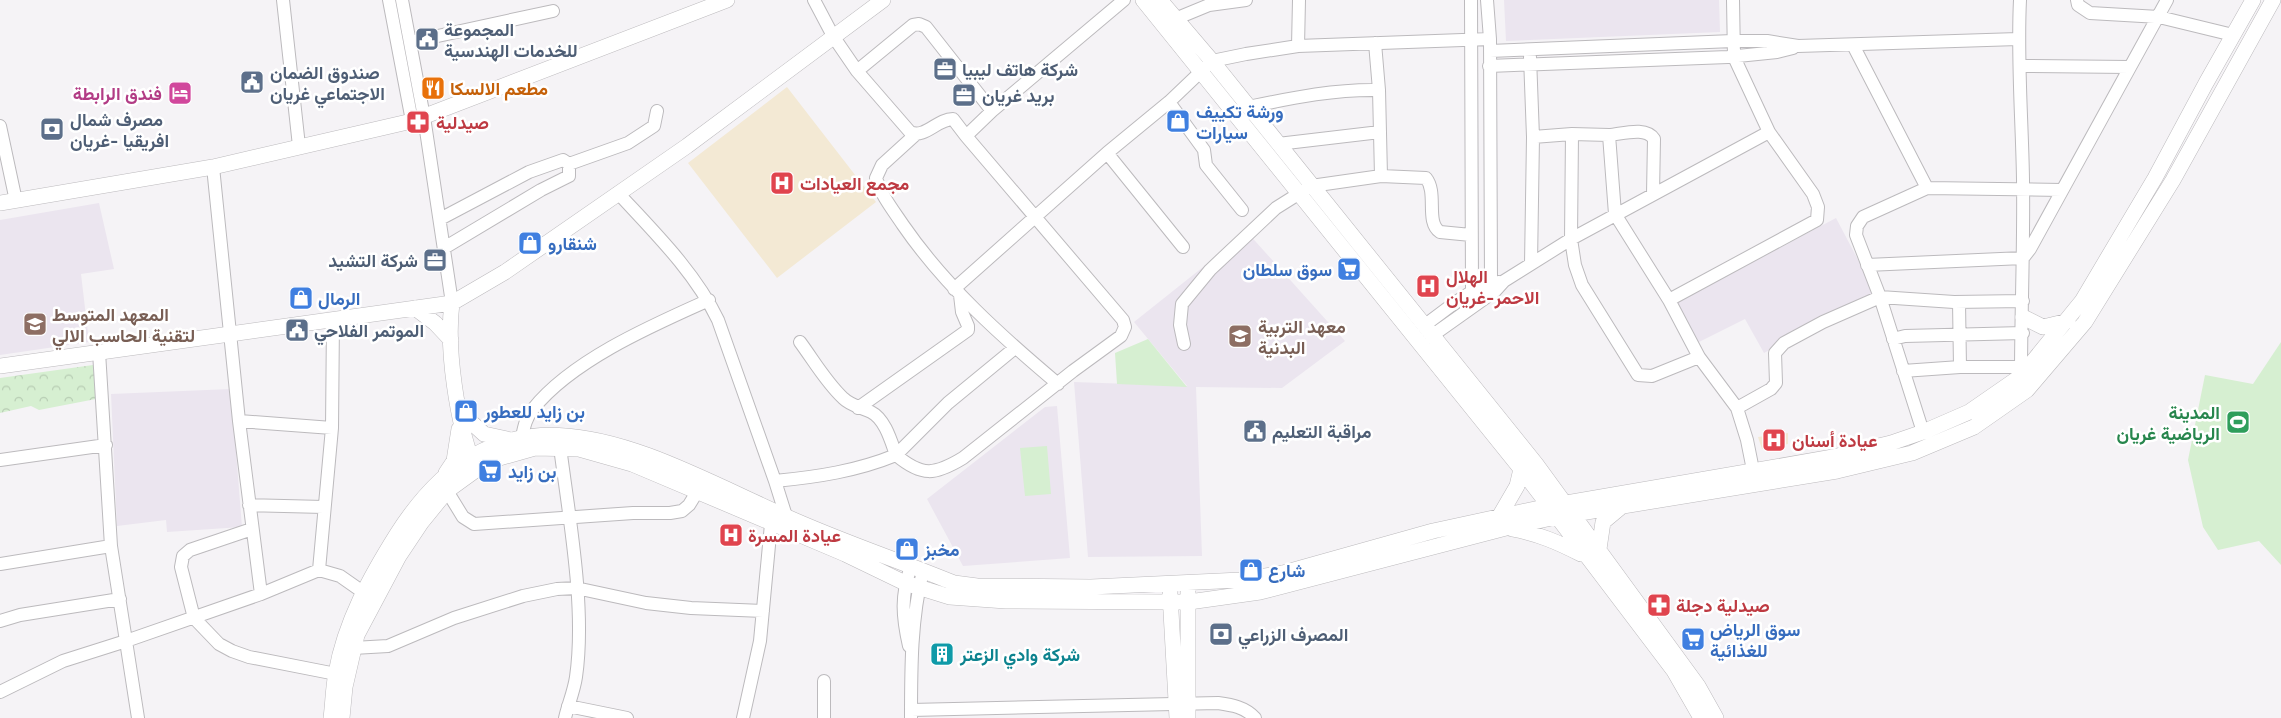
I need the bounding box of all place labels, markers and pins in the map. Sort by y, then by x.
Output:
place label: المجموعة للخدمات الهندسية [444,19,578,62]
public building icon: المجموعة للخدمات الهندسية [414,26,440,52]
office icon: شركة هاتف ليبيا [932,56,958,82]
place label: شركة هاتف ليبيا [962,59,1078,81]
place label: صندوق الضمان الاجتماعي غريان [270,62,385,109]
public building icon: صندوق الضمان الاجتماعي غريان [239,69,265,95]
restaurant icon: مطعم الالسكا [420,75,446,101]
place label: مطعم الالسكا [450,78,548,101]
hotel icon: فندق الرابطة [167,80,193,106]
office icon: بريد غريان [951,82,977,108]
place label: فندق الرابطة [73,83,162,105]
place label: بريد غريان [982,85,1054,107]
place label: ورشة تكييف سيارات [1196,101,1284,144]
shop icon: ورشة تكييف سيارات [1165,108,1191,134]
place label: مصرف شمال افريقيا -غريان [70,109,169,152]
pharmacy icon: صيدلية [405,109,431,135]
place label: صيدلية [436,112,489,134]
bank icon: مصرف شمال افريقيا -غريان [39,116,65,142]
hospital icon: مجمع العيادات [769,170,795,196]
place label: مجمع العيادات [800,173,909,196]
shop icon: شنقارو [517,230,543,256]
place label: شنقارو [548,233,597,255]
office icon: شركة التشيد [422,247,448,273]
place label: شركة التشيد [328,250,418,272]
supermarket icon: سوق سلطان [1336,256,1362,282]
place label: سوق سلطان [1243,259,1332,281]
place label: الهلال الاحمر-غريان [1446,266,1539,309]
hospital icon: الهلال الاحمر-غريان [1415,273,1441,299]
shop icon: الرمال [288,285,314,311]
place label: الرمال [318,288,360,310]
place label: المعهد المتوسط لتقنية الحاسب الالي [52,304,195,351]
school or university icon: المعهد المتوسط لتقنية الحاسب الالي [22,311,48,337]
place label: معهد التربية البدنية [1258,316,1346,359]
public building icon: الموتمر الفلاحي [284,317,310,343]
place label: الموتمر الفلاحي [314,320,424,346]
school or university icon: معهد التربية البدنية [1227,323,1253,349]
shop icon: بن زايد للعطور [453,398,479,424]
place label: بن زايد للعطور [483,401,585,423]
place label: المدينة الرياضية غريان [2116,402,2220,445]
sports icon: المدينة الرياضية غريان [2225,409,2251,435]
public building icon: مراقبة التعليم [1242,418,1268,444]
place label: مراقبة التعليم [1272,421,1372,444]
hospital icon: عيادة أسنان [1761,427,1787,453]
place label: عيادة أسنان [1792,430,1878,452]
supermarket icon: بن زايد [477,458,503,484]
place label: بن زايد [508,461,556,483]
hospital icon: عيادة المسرة [718,522,744,548]
place label: عيادة المسرة [748,525,841,547]
shop icon: مخبز [894,536,920,562]
place label: مخبز [923,539,960,561]
shop icon: شارع [1238,557,1264,583]
place label: شارع [1268,560,1305,583]
pharmacy icon: صيدلية دجلة [1646,592,1672,618]
place label: صيدلية دجلة [1676,595,1770,617]
place label: سوق الرياض للغذائية [1710,619,1800,662]
bank icon: المصرف الزراعي [1208,621,1234,647]
place label: المصرف الزراعي [1238,624,1348,650]
supermarket icon: سوق الرياض للغذائية [1680,626,1706,652]
building icon: شركة وادي الزعتر [929,641,955,667]
place label: شركة وادي الزعتر [959,644,1080,670]

